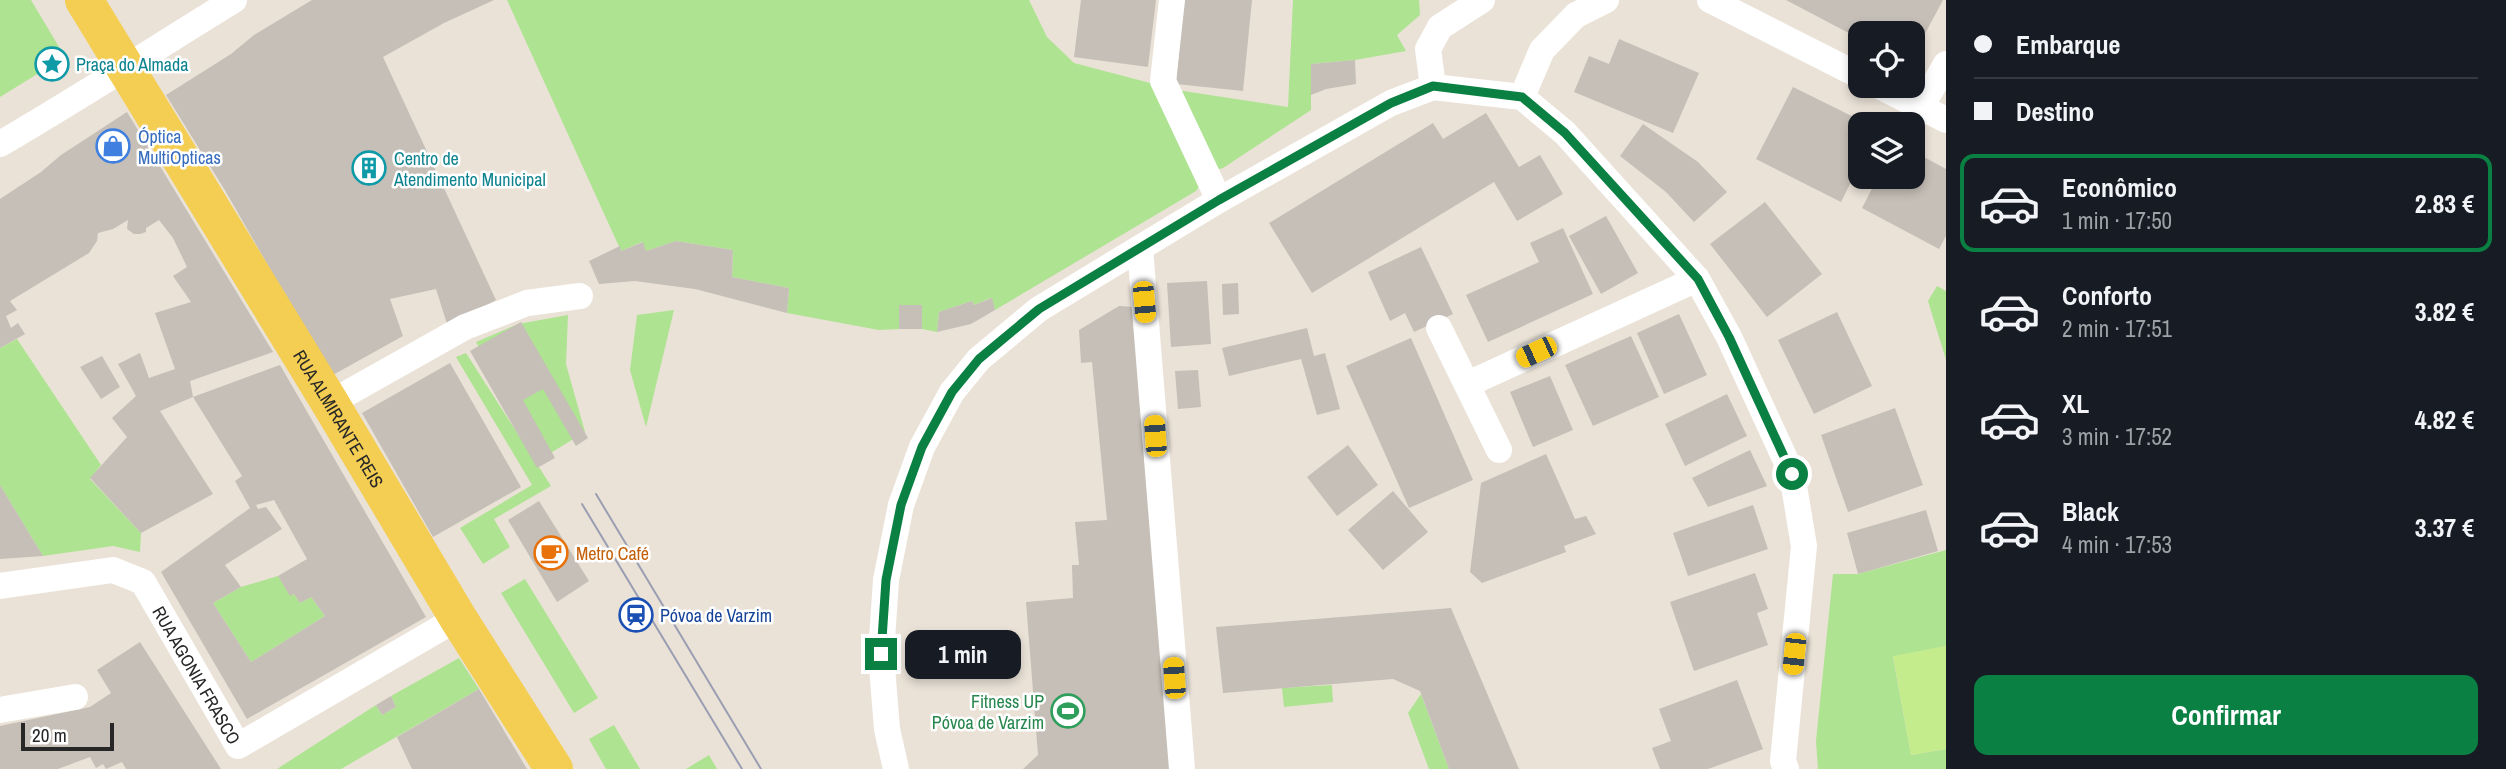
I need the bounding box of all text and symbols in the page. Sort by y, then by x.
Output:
map controls [1848,21,1925,189]
button: locate [1848,21,1925,98]
text: Embarque [2016,27,2120,62]
place icon: Praça do Almada [33,45,71,83]
place label: Praça do Almada [76,52,188,77]
text: Destino [2016,94,2094,129]
button: layers [1848,112,1925,189]
place label: Óptica MultiOpticas [138,124,221,170]
shop icon: Óptica MultiOpticas [94,127,132,165]
place label: Centro de Atendimento Municipal [393,146,546,192]
building icon: Centro de Atendimento Municipal [350,149,388,187]
text: Econômico [2062,170,2177,205]
icon: car [1978,172,2041,235]
text: 2.83 € [2415,186,2474,221]
text: 1 min · 17:50 [2062,205,2172,236]
text: Conforto [2062,278,2152,313]
car [1132,280,1157,324]
icon: car [1978,280,2041,343]
text: 3.82 € [2415,294,2474,329]
text: 2 min · 17:51 [2062,313,2172,344]
car [1513,334,1560,370]
street label: RUA ALMIRANTE REIS [288,345,390,492]
text: XL [2062,386,2089,421]
icon: car [1978,388,2041,451]
text: 4.82 € [2415,402,2474,437]
car [1144,414,1167,458]
text: 3 min · 17:52 [2062,421,2172,452]
route start [1776,458,1808,490]
text: Black [2062,494,2119,529]
icon: car [1978,496,2041,559]
text: 3.37 € [2415,510,2474,545]
text: 4 min · 17:53 [2062,529,2172,560]
cafe icon: Metro Café [532,534,570,572]
place label: Metro Café [576,541,649,566]
station icon: Póvoa de Varzim [617,596,655,634]
street label: RUA AGONIA FRASCO [147,601,247,749]
place label: Póvoa de Varzim [660,603,772,628]
callout: 1 min [906,630,1021,678]
car [1782,632,1807,676]
route end [865,638,897,670]
text: 1 min [938,639,988,670]
car [1163,656,1186,700]
button: Confirmar [1974,675,2478,755]
place label: Fitness UP Póvoa de Varzim [932,689,1044,735]
sports icon: Fitness UP Póvoa de Varzim [1049,692,1087,730]
scale bar [21,720,114,752]
text: 20 m [32,722,67,748]

